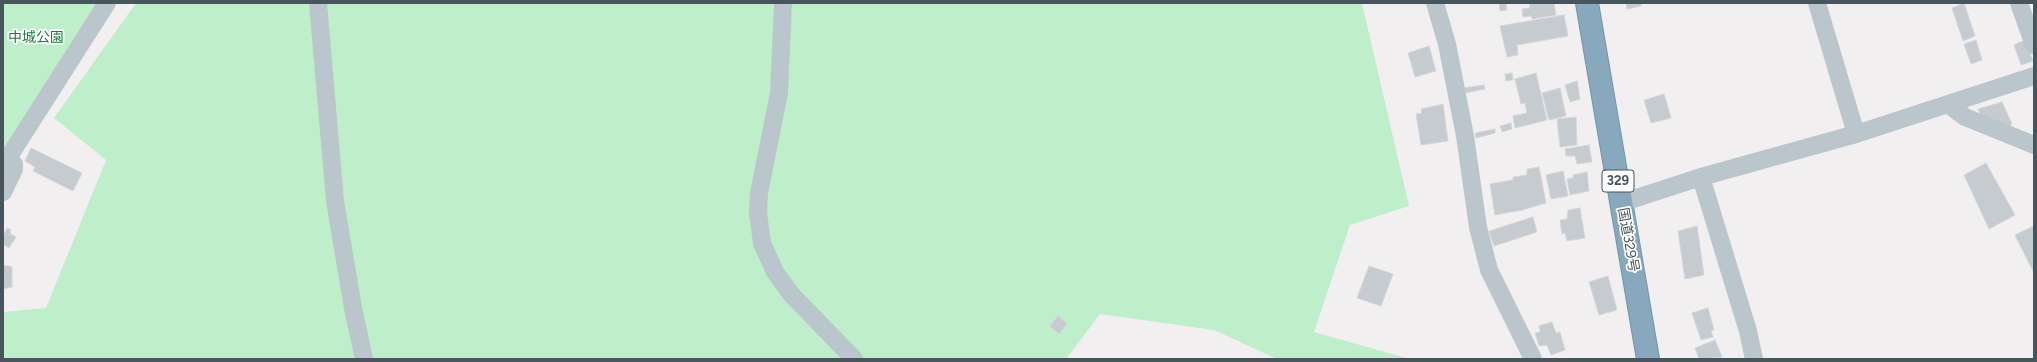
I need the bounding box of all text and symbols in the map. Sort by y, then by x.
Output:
park label: 中城公園 [8,30,64,46]
road number: 329 [1602,170,1634,192]
street label: 国道329号 [1614,206,1642,274]

